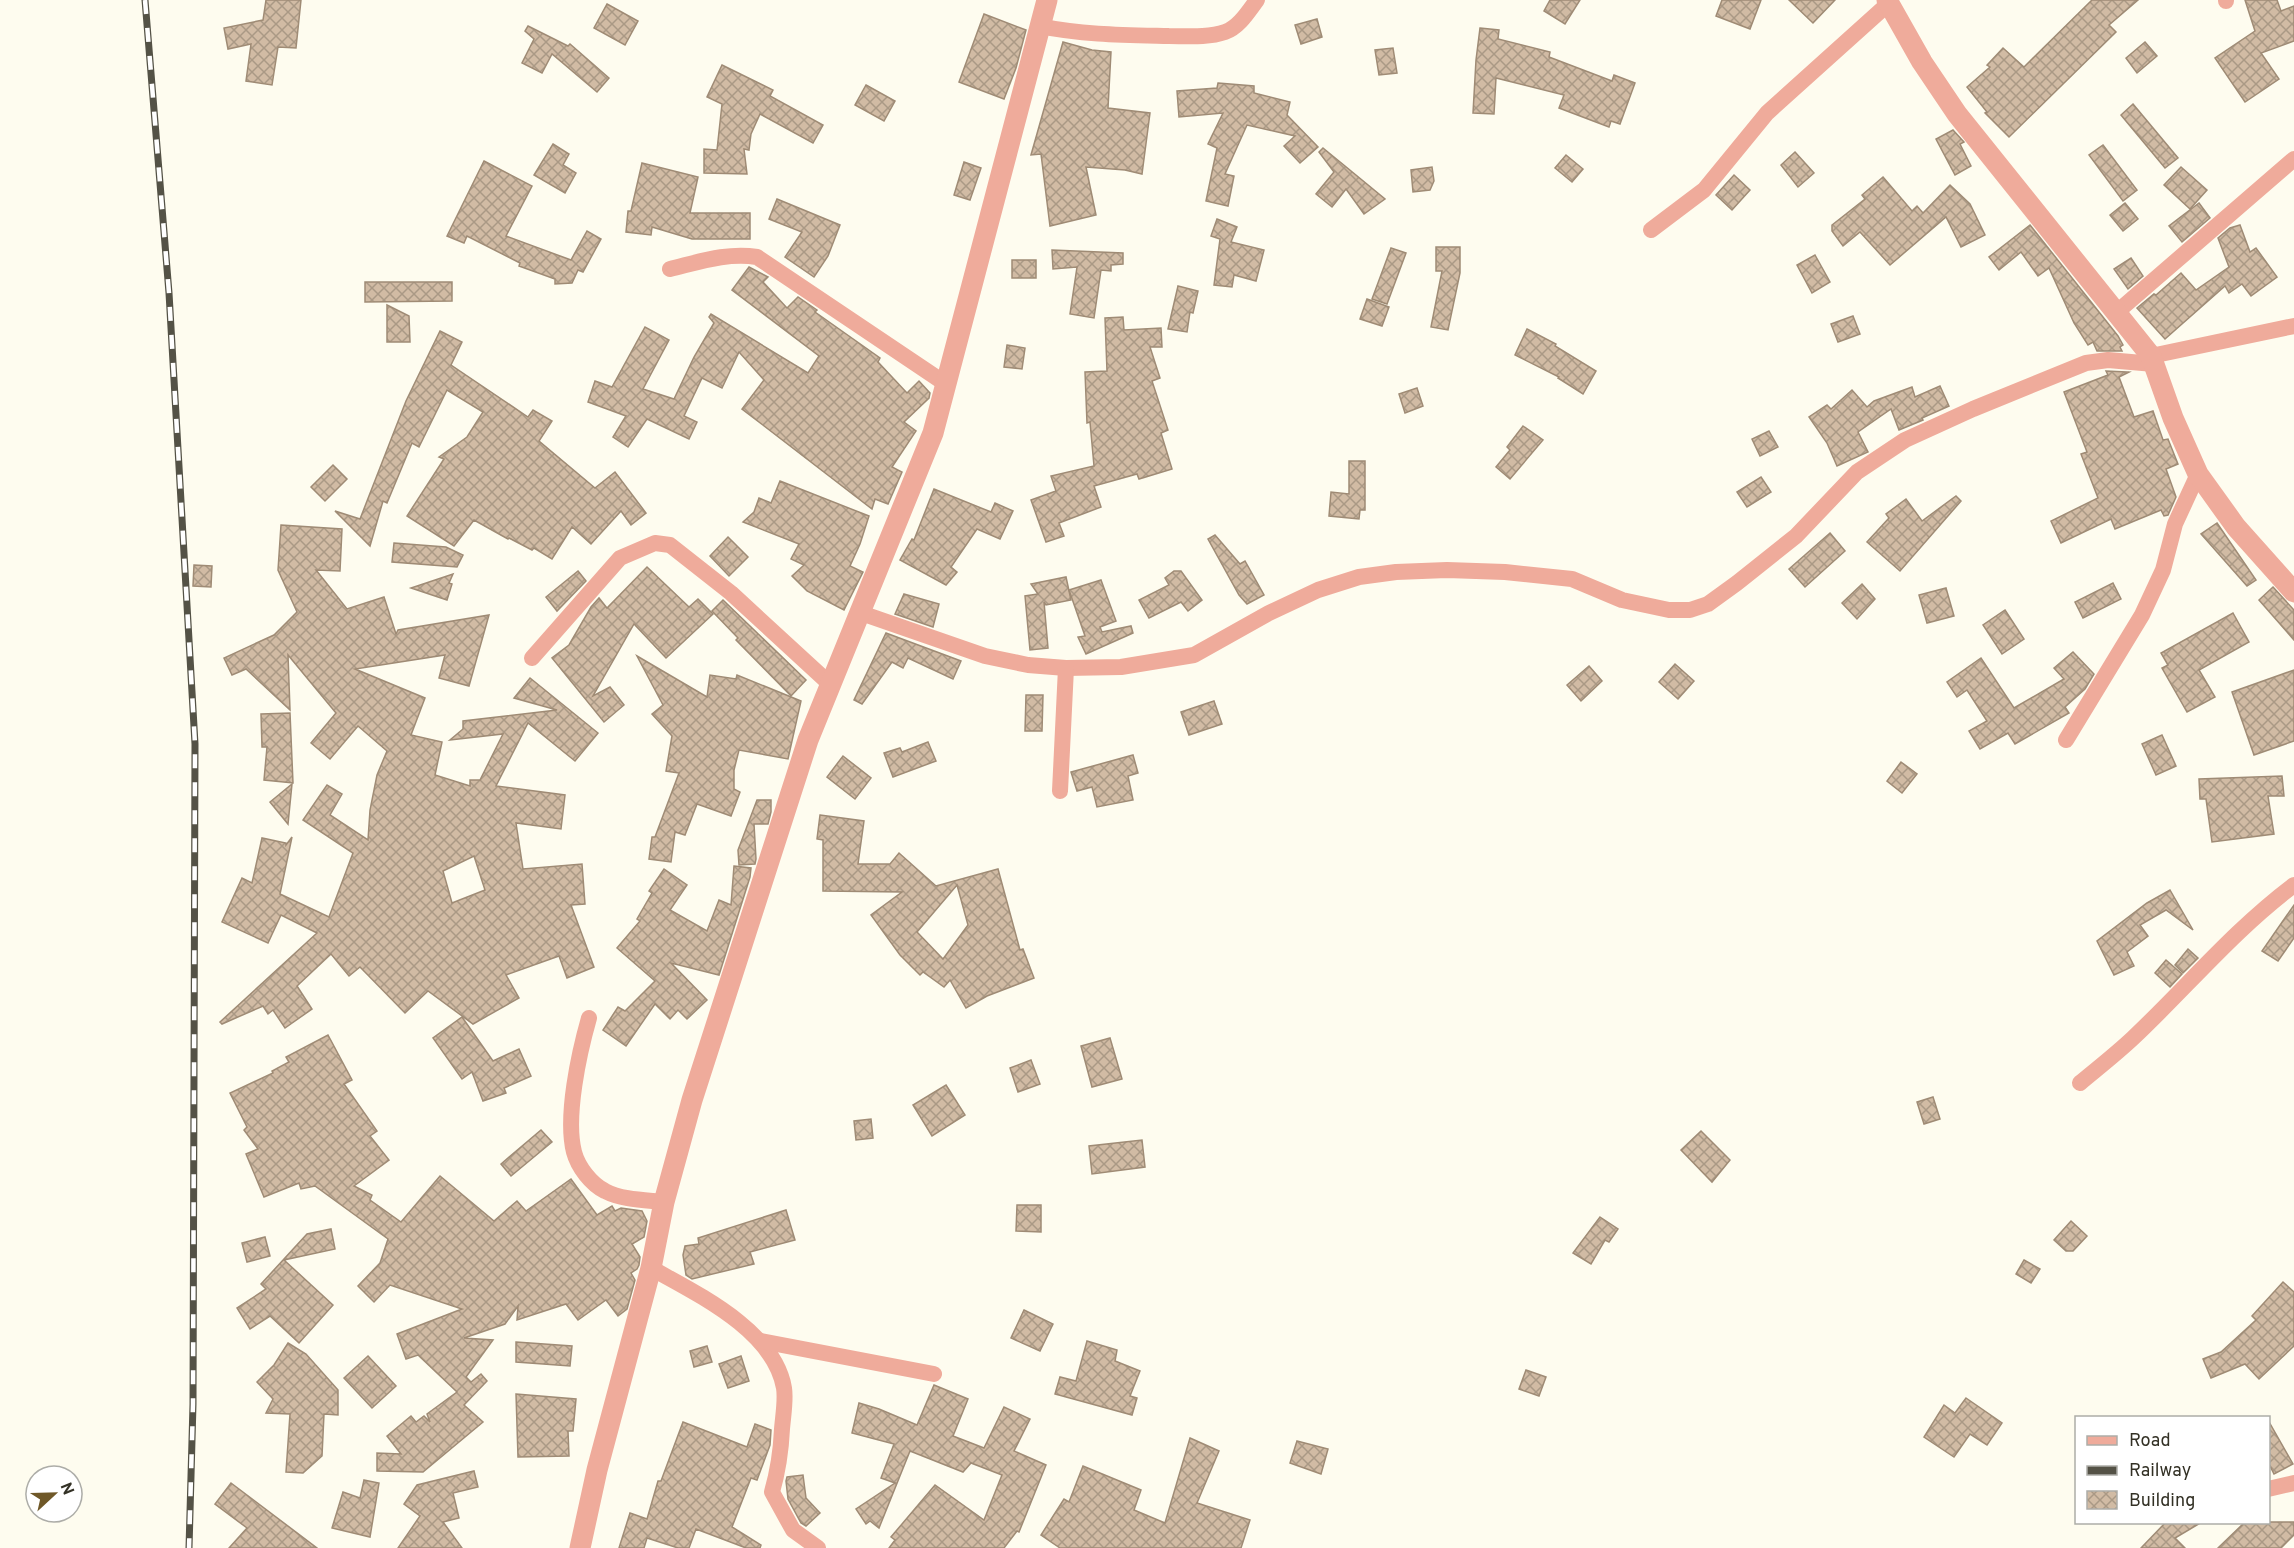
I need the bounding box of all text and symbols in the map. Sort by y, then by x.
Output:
legend [2075,1416,2270,1524]
text: Road [2129,1430,2171,1453]
text: Railway [2129,1460,2191,1483]
north arrow [24,1464,84,1524]
text: N [55,1480,77,1498]
text: Building [2129,1490,2195,1513]

